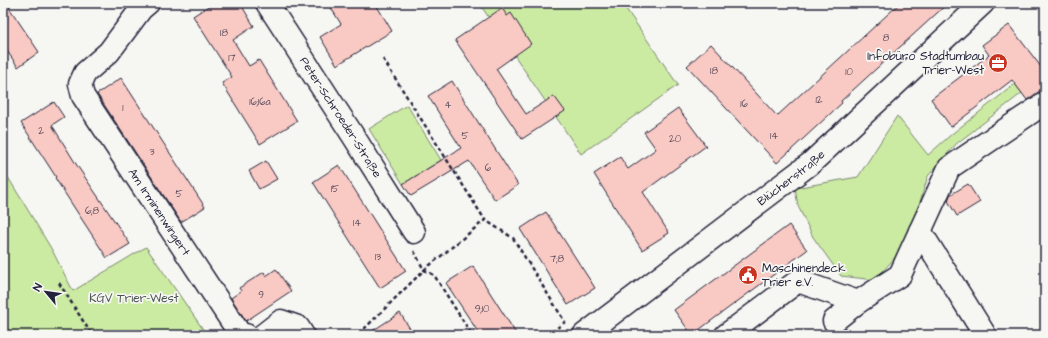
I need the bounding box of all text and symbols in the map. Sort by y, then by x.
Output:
house number: 18 [220,26,228,40]
house number: 8 [883,31,890,45]
place label: Infobüro Stadtumbau Trier-West [867,48,984,79]
house number: 17 [228,51,236,65]
office icon: Infobüro Stadtumbau Trier-West [987,52,1009,74]
street label: Peter-Schroeder-Straße [296,54,386,181]
house number: 18 [710,64,718,78]
house number: 10 [845,65,853,79]
house number: 12 [815,93,823,107]
house number: 16;16a [249,95,271,109]
house number: 16 [740,97,748,111]
house number: 4 [445,98,452,112]
house number: 1 [122,101,124,115]
house number: 2 [38,124,44,138]
house number: 5 [461,129,469,143]
house number: 14 [770,129,778,143]
house number: 20 [669,132,681,146]
house number: 3 [149,145,155,159]
street label: Blücherstraße [753,145,829,209]
house number: 6 [485,161,492,175]
street label: Am Irminenwingert [124,165,195,259]
house number: 15 [331,182,339,196]
house number: 5 [175,187,183,201]
house number: 6;8 [85,204,100,218]
house number: 14 [353,216,361,230]
house number: 13 [375,250,381,264]
house number: 7;8 [550,252,564,266]
place label: Maschinendeck Trier e.V. [762,260,846,291]
public building icon: Maschinendeck Trier e.V. [737,264,759,286]
north arrow [26,272,66,312]
text: N [29,281,46,294]
house number: 9 [258,288,264,302]
park label: KGV Trier-West [89,290,179,307]
house number: 9;10 [475,302,489,316]

